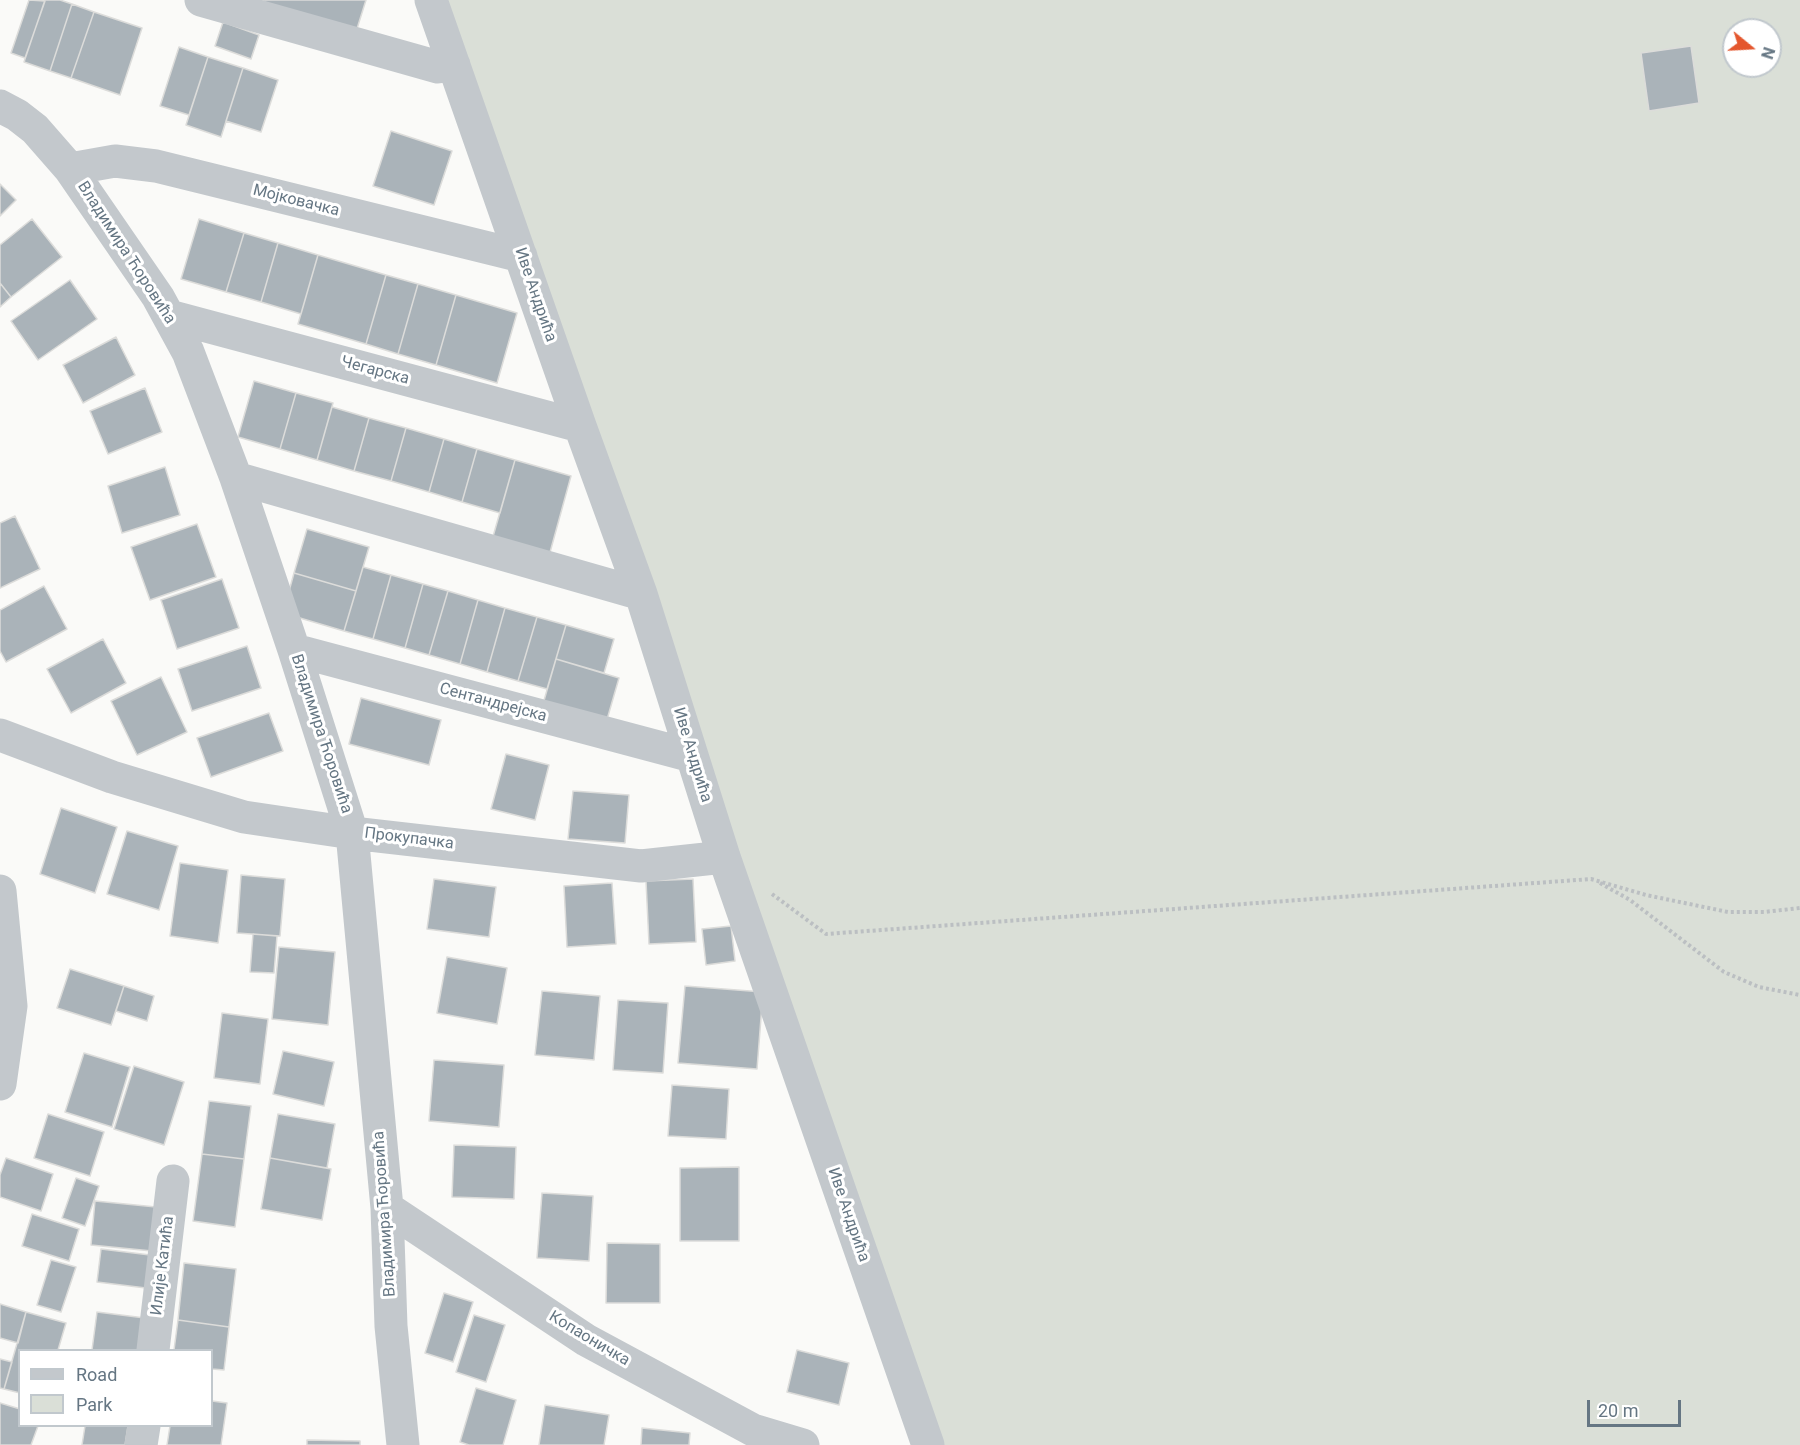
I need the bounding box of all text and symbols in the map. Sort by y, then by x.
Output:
north arrow [1722,18,1782,78]
text: N [1757,45,1778,61]
street label: Владимира Ћоровића [73,178,179,328]
street label: Мојковачка [251,181,341,221]
street label: Иве Андрића [510,245,560,345]
street label: Чегарска [339,353,411,389]
street label: Владимира Ћоровића [286,652,356,816]
street label: Сентандрејска [437,679,549,727]
street label: Иве Андрића [668,705,716,805]
street label: Прокупачка [363,824,455,854]
street label: Владимира Ћоровића [370,1131,400,1297]
street label: Иве Андрића [823,1165,873,1265]
street label: Илије Катића [147,1215,179,1317]
street label: Копаоничка [545,1307,633,1371]
legend [18,1349,213,1427]
text: Road [76,1364,117,1385]
scale bar [1590,1388,1684,1426]
text: Park [76,1394,112,1415]
text: 20 m [1598,1400,1638,1421]

